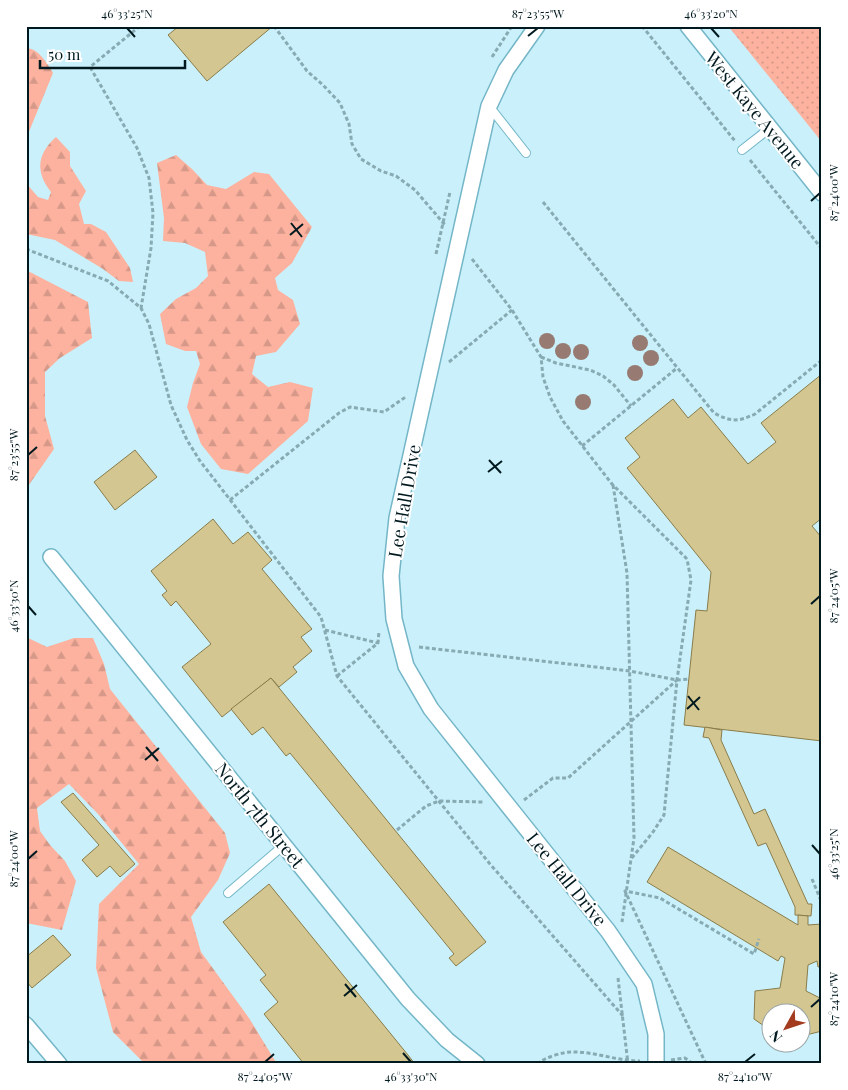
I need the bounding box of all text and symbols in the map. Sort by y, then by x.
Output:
text: 46°33'25"N [101,5,153,21]
text: 87°23'55"W [512,5,564,21]
text: 46°33'20"N [684,5,738,21]
scale bar [40,38,185,70]
text: 50 m [48,44,81,64]
street label: West Kaye Avenue [700,45,810,174]
text: 87°24'00"W [825,164,841,222]
text: 87°23'55"W [5,429,21,481]
street label: Lee Hall Drive [382,442,426,560]
text: 87°24'05"W [825,568,841,623]
text: 46°33'30"N [5,579,21,633]
street label: North 7th Street [210,757,310,873]
street label: Lee Hall Drive [522,827,612,931]
text: 46°33'25"N [825,828,841,880]
text: 87°24'00"W [5,830,21,888]
text: 87°24'10"W [825,972,841,1026]
north arrow [760,1002,810,1052]
text: N [765,1027,786,1047]
text: 87°24'05"W [238,1068,293,1084]
text: 46°33'30"N [384,1068,438,1084]
text: 87°24'10"W [718,1068,772,1084]

